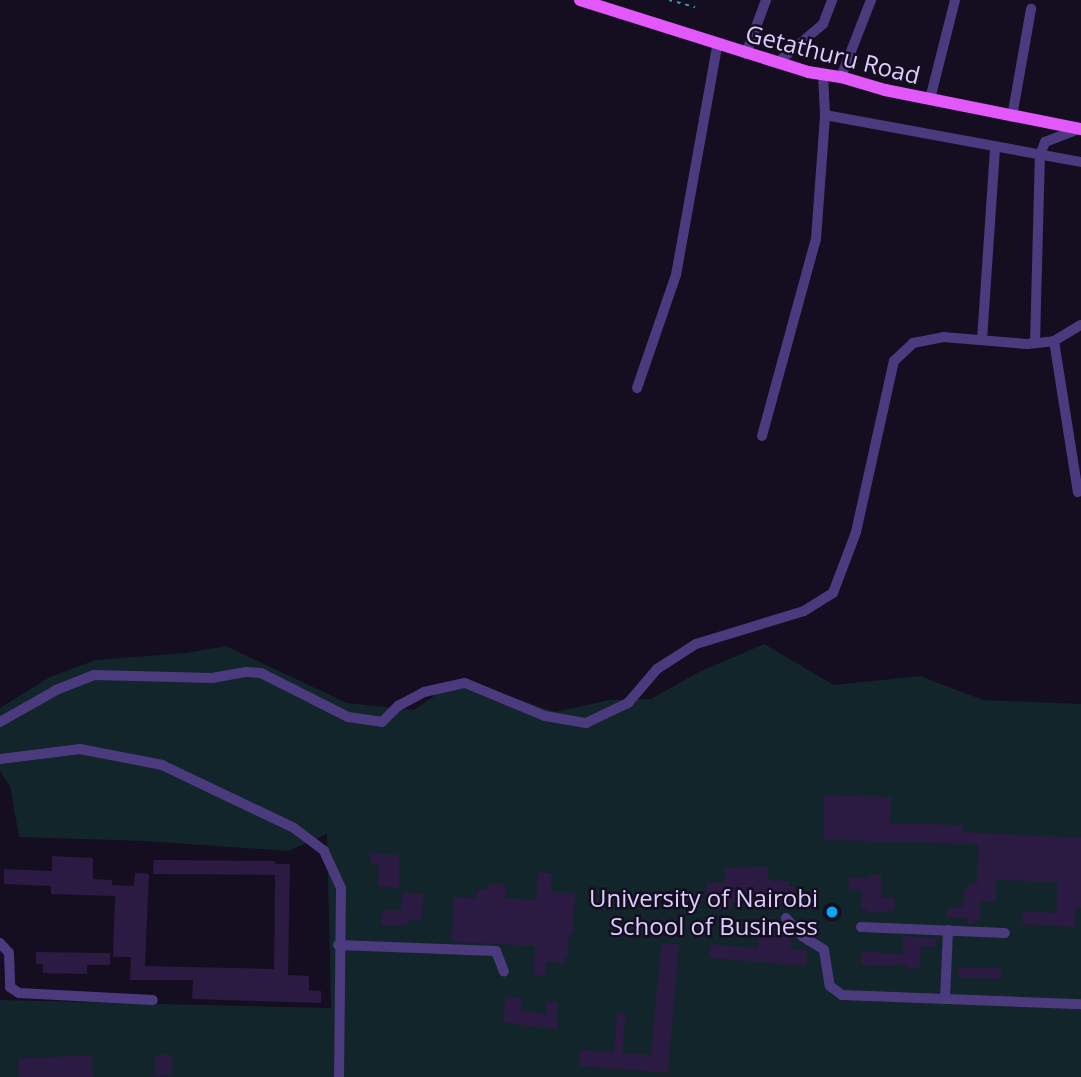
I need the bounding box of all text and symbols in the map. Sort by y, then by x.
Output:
street label: Getathuru Road [743,18,923,90]
place label: University of Nairobi School of Business [589,884,818,940]
marker: University of Nairobi School of Business [824,904,840,920]

